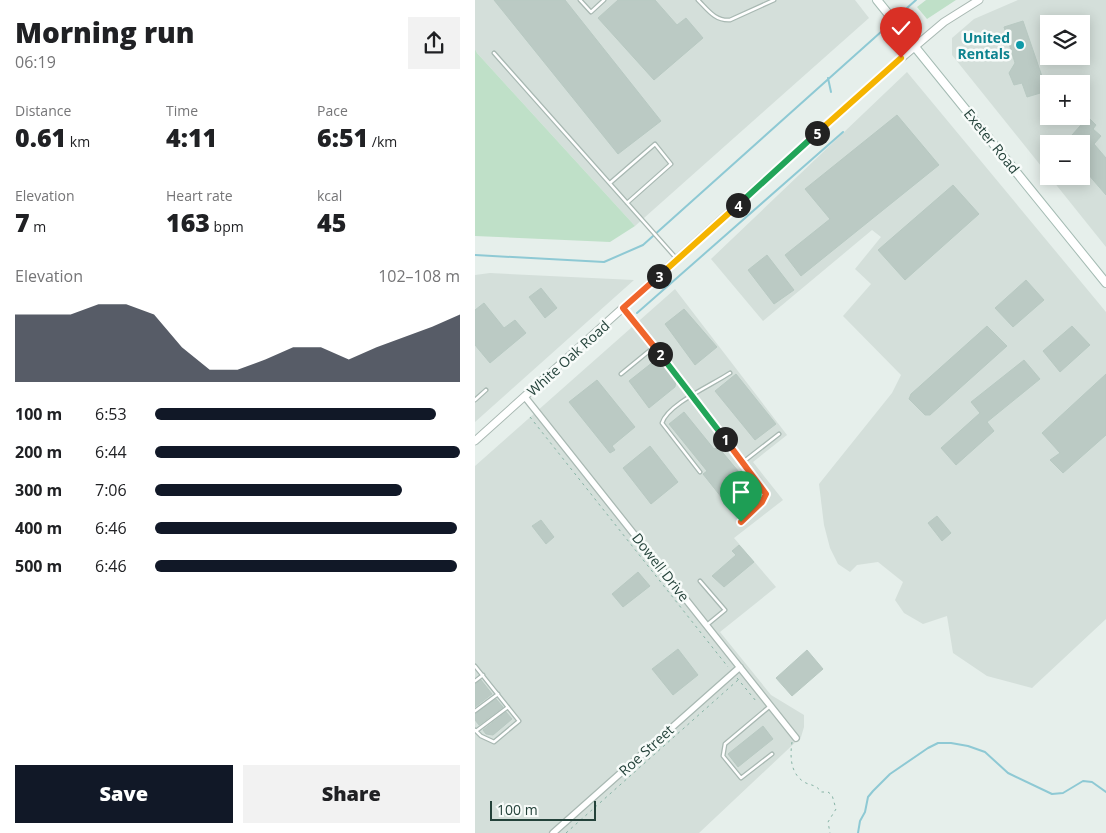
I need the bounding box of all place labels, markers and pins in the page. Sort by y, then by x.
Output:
pin [880,7,922,58]
place label: United Rentals [958,28,1010,63]
marker: United Rentals [1014,39,1026,51]
pin: 5 [805,120,829,146]
pin: 4 [725,192,751,218]
pin: 3 [647,264,671,288]
pin: 2 [647,342,673,366]
pin: 1 [713,426,737,452]
pin [720,471,762,522]

